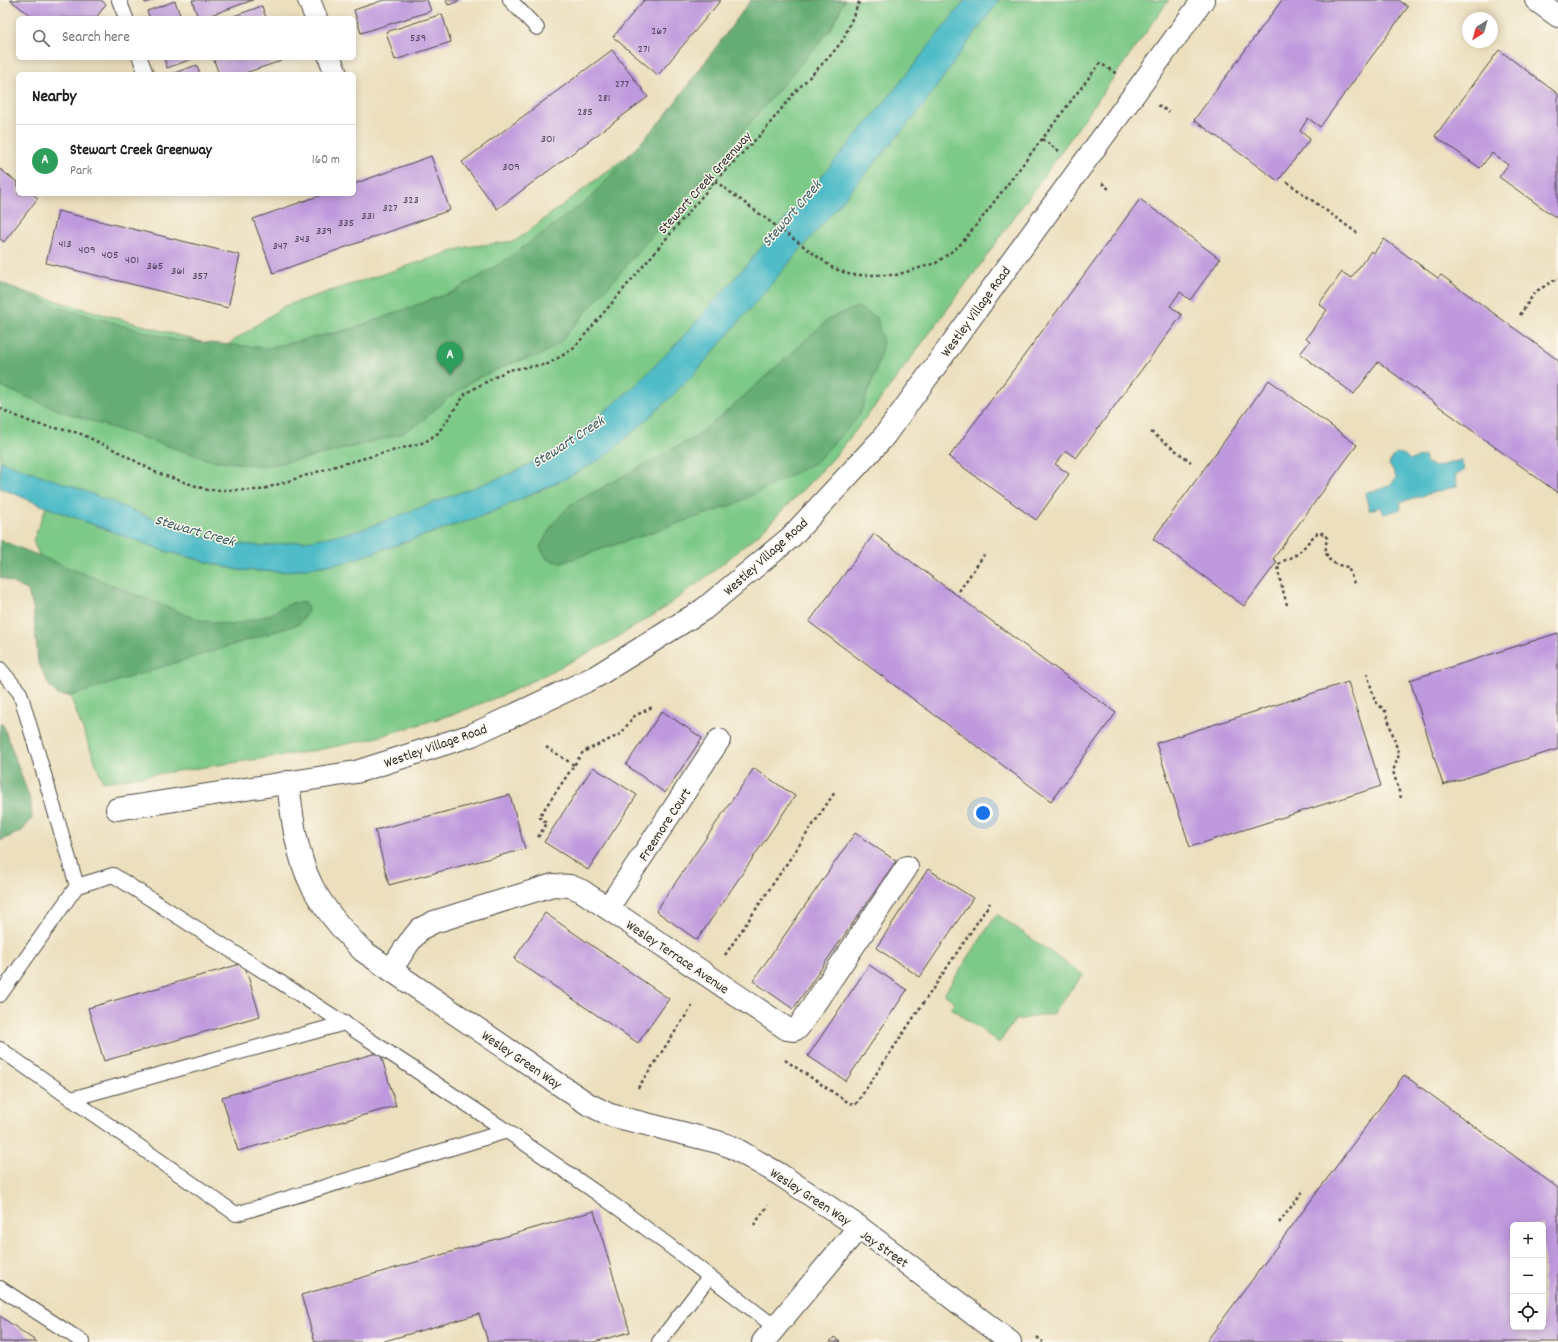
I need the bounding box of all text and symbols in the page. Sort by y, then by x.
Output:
north arrow [1462,12,1498,48]
search box [16,16,356,60]
house number: 267 [651,23,667,40]
icon: search [30,27,52,49]
text: Search here [62,27,130,49]
house number: 539 [410,30,426,47]
house number: 271 [638,41,650,58]
house number: 277 [615,76,630,93]
text: Nearby [32,86,76,110]
house number: 281 [598,90,610,107]
house number: 285 [577,104,593,121]
street label: Stewart Creek Greenway [654,127,757,239]
house number: 301 [541,131,555,148]
text: Stewart Creek Greenway [70,140,212,162]
text: A [41,151,49,170]
text: 160 m [312,151,340,170]
house number: 309 [502,159,520,176]
text: Park [70,162,92,181]
water label: Stewart Creek [757,175,829,253]
house number: 323 [403,192,419,209]
house number: 327 [382,200,398,217]
house number: 331 [361,208,375,225]
house number: 335 [338,215,354,232]
house number: 339 [316,223,332,240]
house number: 343 [294,231,310,248]
house number: 413 [59,236,71,253]
house number: 347 [273,238,288,255]
house number: 409 [78,242,96,259]
house number: 405 [101,247,119,264]
house number: 401 [125,252,139,269]
house number: 365 [147,258,163,275]
house number: 361 [171,263,185,280]
street label: Westley Village Road [937,263,1016,362]
house number: 357 [192,268,208,285]
pin: A [437,342,463,375]
water label: Stewart Creek [529,410,611,474]
water label: Stewart Creek [152,510,239,554]
street label: Westley Village Road [720,514,813,601]
street label: Westley Village Road [381,720,490,774]
street label: Freemore Court [634,785,697,866]
your location [973,803,993,823]
street label: Wesley Terrace Avenue [621,916,732,1000]
street label: Wesley Green Way [477,1026,565,1095]
street label: Wesley Green Way [765,1164,855,1232]
map controls [1510,1222,1546,1330]
button: + [1510,1222,1546,1258]
street label: Jay Street [856,1226,912,1273]
button: − [1510,1258,1546,1294]
button: locate [1510,1294,1546,1330]

